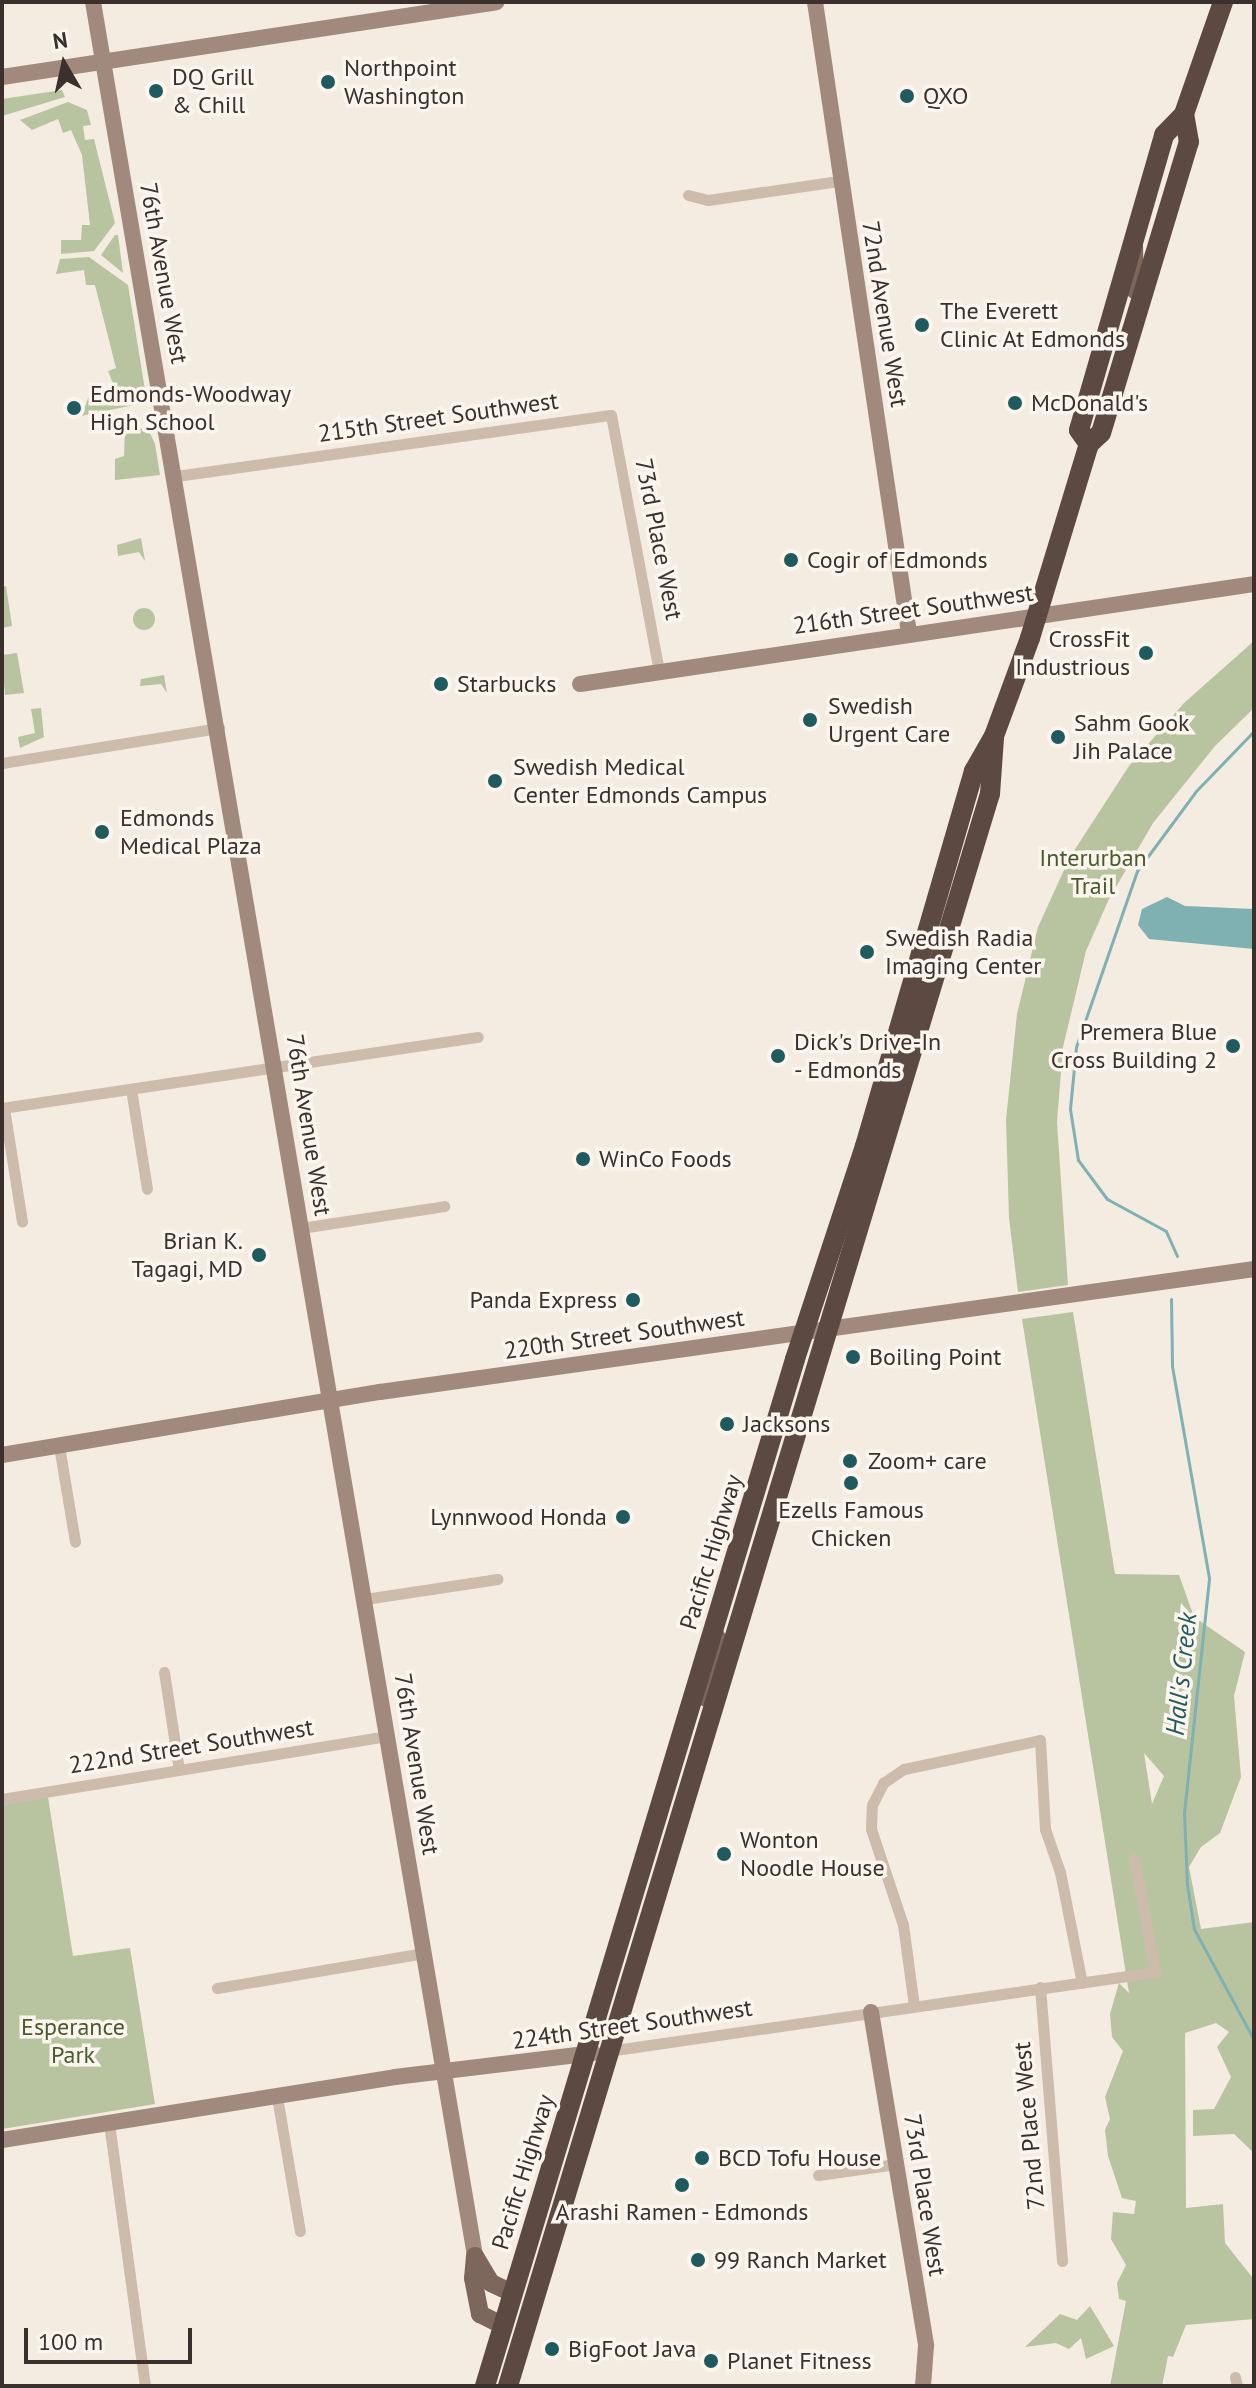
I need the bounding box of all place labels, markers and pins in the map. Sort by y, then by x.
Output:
place label: Northpoint Washington [344,54,464,110]
place label: DQ Grill & Chill [172,63,254,119]
marker: Northpoint Washington [319,73,337,91]
marker: DQ Grill & Chill [147,82,165,100]
place label: QXO [923,82,968,110]
marker: QXO [898,87,916,105]
place label: The Everett Clinic At Edmonds [940,297,1126,353]
marker: The Everett Clinic At Edmonds [911,314,933,336]
place label: Edmonds-Woodway High School [90,380,291,436]
place label: McDonald's [1031,389,1148,417]
marker: McDonald's [1006,394,1024,412]
marker: Edmonds-Woodway High School [65,399,83,417]
place label: Cogir of Edmonds [807,546,988,574]
marker: Cogir of Edmonds [782,551,800,569]
place label: CrossFit Industrious [1015,625,1130,681]
marker: CrossFit Industrious [1137,644,1155,662]
place label: Starbucks [457,670,556,698]
marker: Starbucks [432,675,450,693]
place label: Swedish Urgent Care [828,692,950,748]
marker: Swedish Urgent Care [799,709,821,731]
place label: Sahm Gook Jih Palace [1074,709,1190,765]
marker: Sahm Gook Jih Palace [1049,728,1067,746]
place label: Swedish Medical Center Edmonds Campus [513,753,767,809]
marker: Swedish Medical Center Edmonds Campus [484,770,506,792]
place label: Edmonds Medical Plaza [120,804,262,860]
marker: Edmonds Medical Plaza [91,821,113,843]
place label: Swedish Radia Imaging Center [885,924,1042,980]
marker: Swedish Radia Imaging Center [856,941,878,963]
place label: Premera Blue Cross Building 2 [1051,1018,1217,1074]
place label: Dick's Drive-In - Edmonds [794,1028,941,1084]
marker: Premera Blue Cross Building 2 [1224,1037,1242,1055]
marker: Dick's Drive-In - Edmonds [769,1047,787,1065]
place label: WinCo Foods [599,1145,732,1173]
marker: WinCo Foods [574,1150,592,1168]
place label: Brian K. Tagagi, MD [130,1227,243,1283]
marker: Brian K. Tagagi, MD [250,1246,268,1264]
place label: Panda Express [469,1286,617,1314]
marker: Panda Express [624,1291,642,1309]
place label: Boiling Point [869,1343,1001,1371]
marker: Boiling Point [844,1348,862,1366]
place label: Jacksons [743,1410,830,1438]
marker: Jacksons [718,1415,736,1433]
place label: Zoom+ care [868,1447,987,1475]
marker: Zoom+ care [839,1450,861,1472]
marker: Ezells Famous Chicken [842,1474,860,1492]
place label: Ezells Famous Chicken [778,1496,924,1552]
place label: Lynnwood Honda [430,1503,607,1531]
marker: Lynnwood Honda [614,1508,632,1526]
place label: Wonton Noodle House [740,1826,885,1882]
marker: Wonton Noodle House [715,1845,733,1863]
place label: BCD Tofu House [718,2144,882,2172]
marker: BCD Tofu House [693,2149,711,2167]
marker: Arashi Ramen - Edmonds [673,2176,691,2194]
place label: Arashi Ramen - Edmonds [554,2198,810,2226]
place label: 99 Ranch Market [714,2246,887,2274]
marker: 99 Ranch Market [689,2251,707,2269]
place label: BigFoot Java [568,2335,696,2363]
marker: BigFoot Java [543,2340,561,2358]
place label: Planet Fitness [727,2347,872,2375]
marker: Planet Fitness [702,2352,720,2370]

